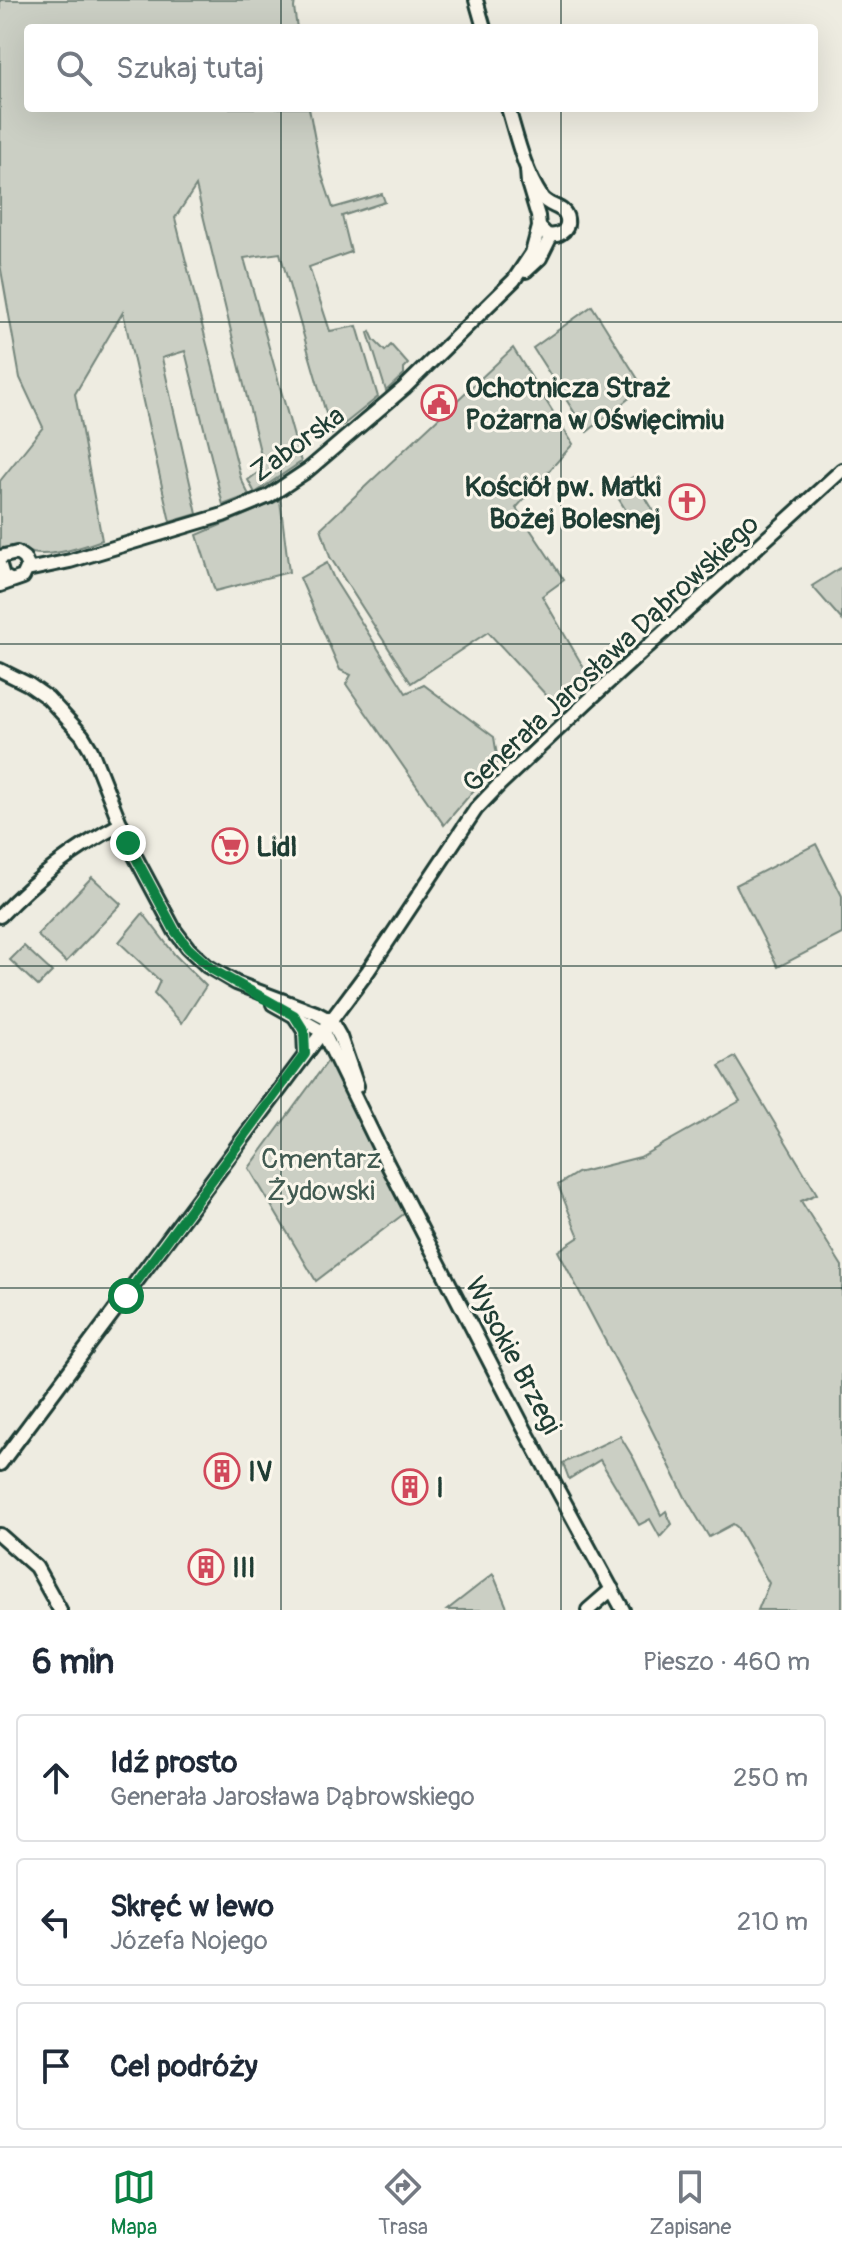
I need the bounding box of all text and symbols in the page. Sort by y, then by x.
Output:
search box [24,24,818,112]
icon: search [52,46,96,90]
text: Szukaj tutaj [116,50,264,87]
place label: Ochotnicza Straż Pożarna w Oświęcimiu [465,371,725,438]
public building icon: Ochotnicza Straż Pożarna w Oświęcimiu [420,384,458,422]
street label: Zaborska [244,398,352,490]
place label: Kościół pw. Matki Bożej Bolesnej [464,470,661,537]
church icon: Kościół pw. Matki Bożej Bolesnej [668,483,706,521]
street label: Generała Jarosława Dąbrowskiego [455,507,767,801]
route end [110,825,146,861]
supermarket icon: Lidl [211,827,249,865]
place label: Lidl [256,830,297,865]
park label: Cmentarz Żydowski [261,1142,381,1209]
street label: Wysokie Brzegi [457,1271,569,1440]
route start [108,1278,144,1314]
building icon: IV [203,1452,241,1490]
place label: IV [248,1455,273,1490]
building icon: I [391,1468,429,1506]
place label: I [436,1471,444,1506]
building icon: III [187,1548,225,1586]
place label: III [232,1551,256,1586]
text: 6 min [32,1641,114,1684]
text: Pieszo · 460 m [643,1646,810,1678]
text: Idź prosto [110,1744,237,1781]
icon: ahead [34,1756,78,1800]
text: 250 m [733,1762,808,1794]
text: Generała Jarosława Dąbrowskiego [110,1781,475,1813]
text: Skręć w lewo [110,1888,274,1925]
icon: left [34,1900,78,1944]
text: 210 m [737,1906,808,1938]
text: Józefa Nojego [110,1925,268,1957]
icon: arrive [34,2044,78,2088]
text: Cel podróży [110,2048,258,2085]
tab: Mapa [111,2165,157,2241]
tab: Trasa [378,2165,428,2241]
tab: Zapisane [649,2165,731,2241]

